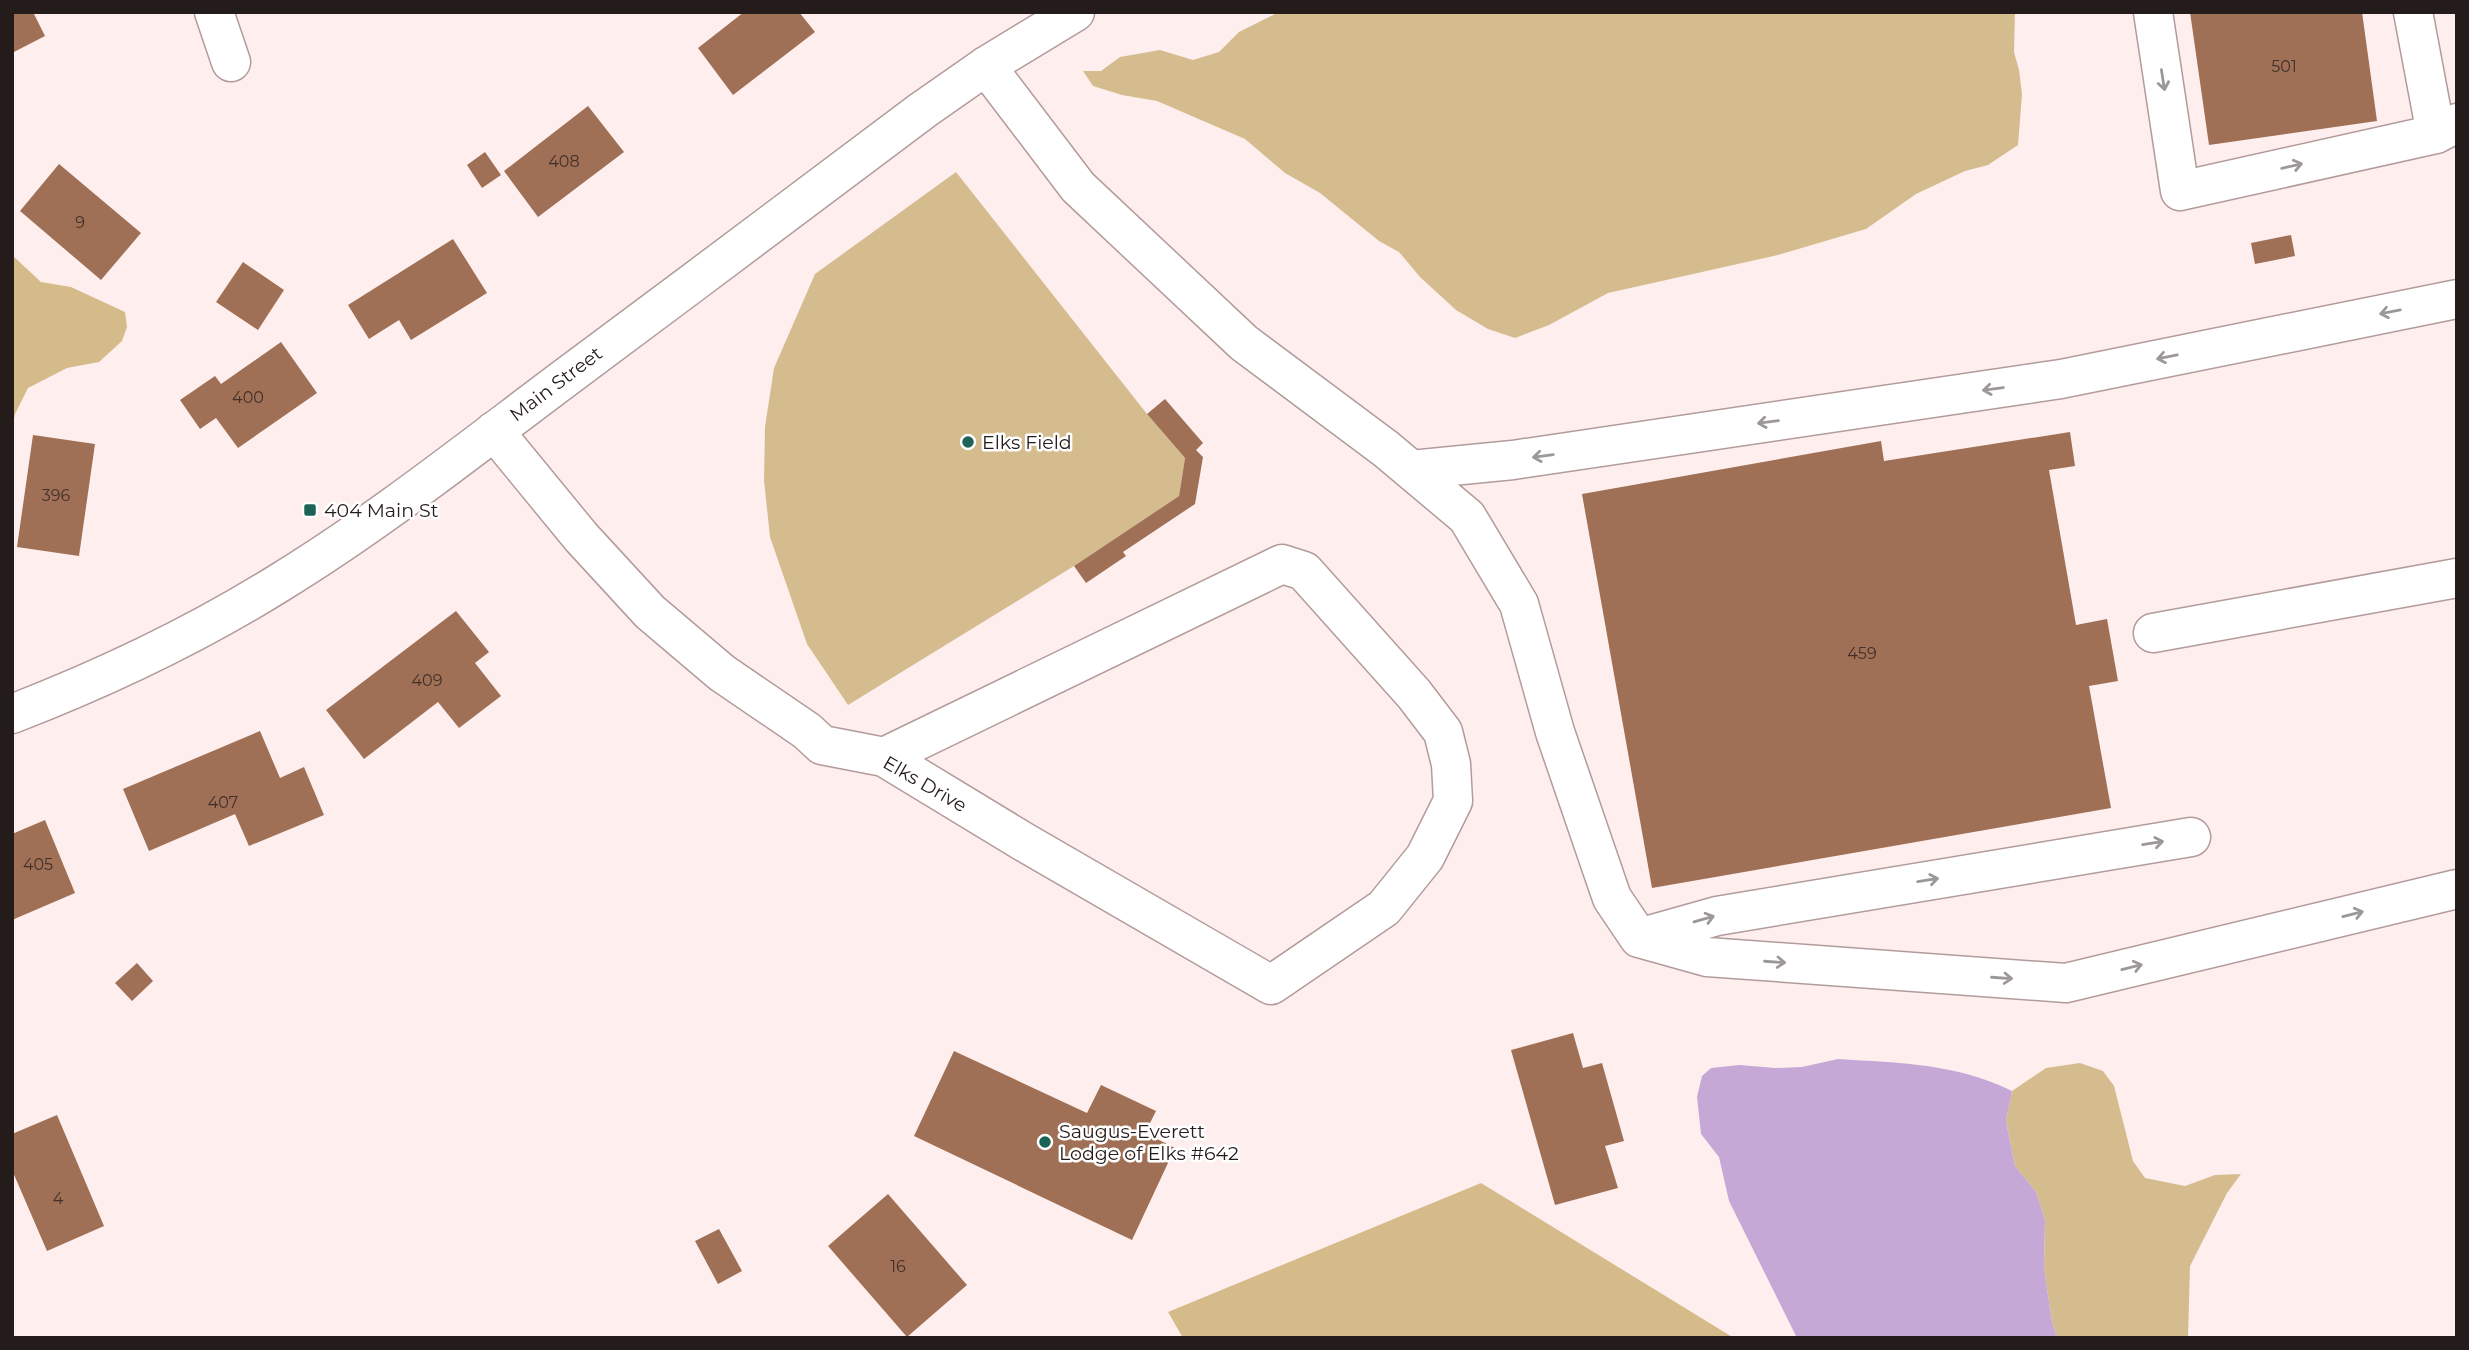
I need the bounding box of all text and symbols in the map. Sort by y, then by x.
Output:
house number: 501 [2271,57,2297,76]
one-way arrow [2157,68,2170,91]
house number: 408 [548,152,580,171]
one-way arrow [2280,159,2303,172]
house number: 9 [75,213,85,232]
one-way arrow [2379,306,2402,319]
street label: Main Street [505,342,607,426]
one-way arrow [2156,351,2179,365]
one-way arrow [1982,383,2005,396]
house number: 400 [232,388,264,407]
one-way arrow [1757,416,1780,429]
place label: Elks Field [982,431,1072,454]
marker: Elks Field [960,434,976,450]
one-way arrow [1532,450,1555,463]
house number: 396 [42,486,71,505]
place label: 404 Main St [324,499,439,522]
marker: 404 Main St [302,502,318,518]
house number: 459 [1847,644,1877,663]
house number: 409 [412,671,442,690]
street label: Elks Drive [879,751,971,817]
house number: 407 [208,793,238,812]
one-way arrow [2141,836,2164,849]
house number: 405 [23,855,53,874]
one-way arrow [1917,873,1939,886]
one-way arrow [2341,906,2364,920]
one-way arrow [1693,912,1715,925]
one-way arrow [1763,956,1786,969]
one-way arrow [2120,959,2143,973]
one-way arrow [1990,972,2013,985]
place label: Saugus-Everett Lodge of Elks #642 [1059,1120,1239,1165]
marker: Saugus-Everett Lodge of Elks #642 [1037,1134,1053,1150]
house number: 4 [53,1189,64,1208]
house number: 16 [890,1257,906,1276]

